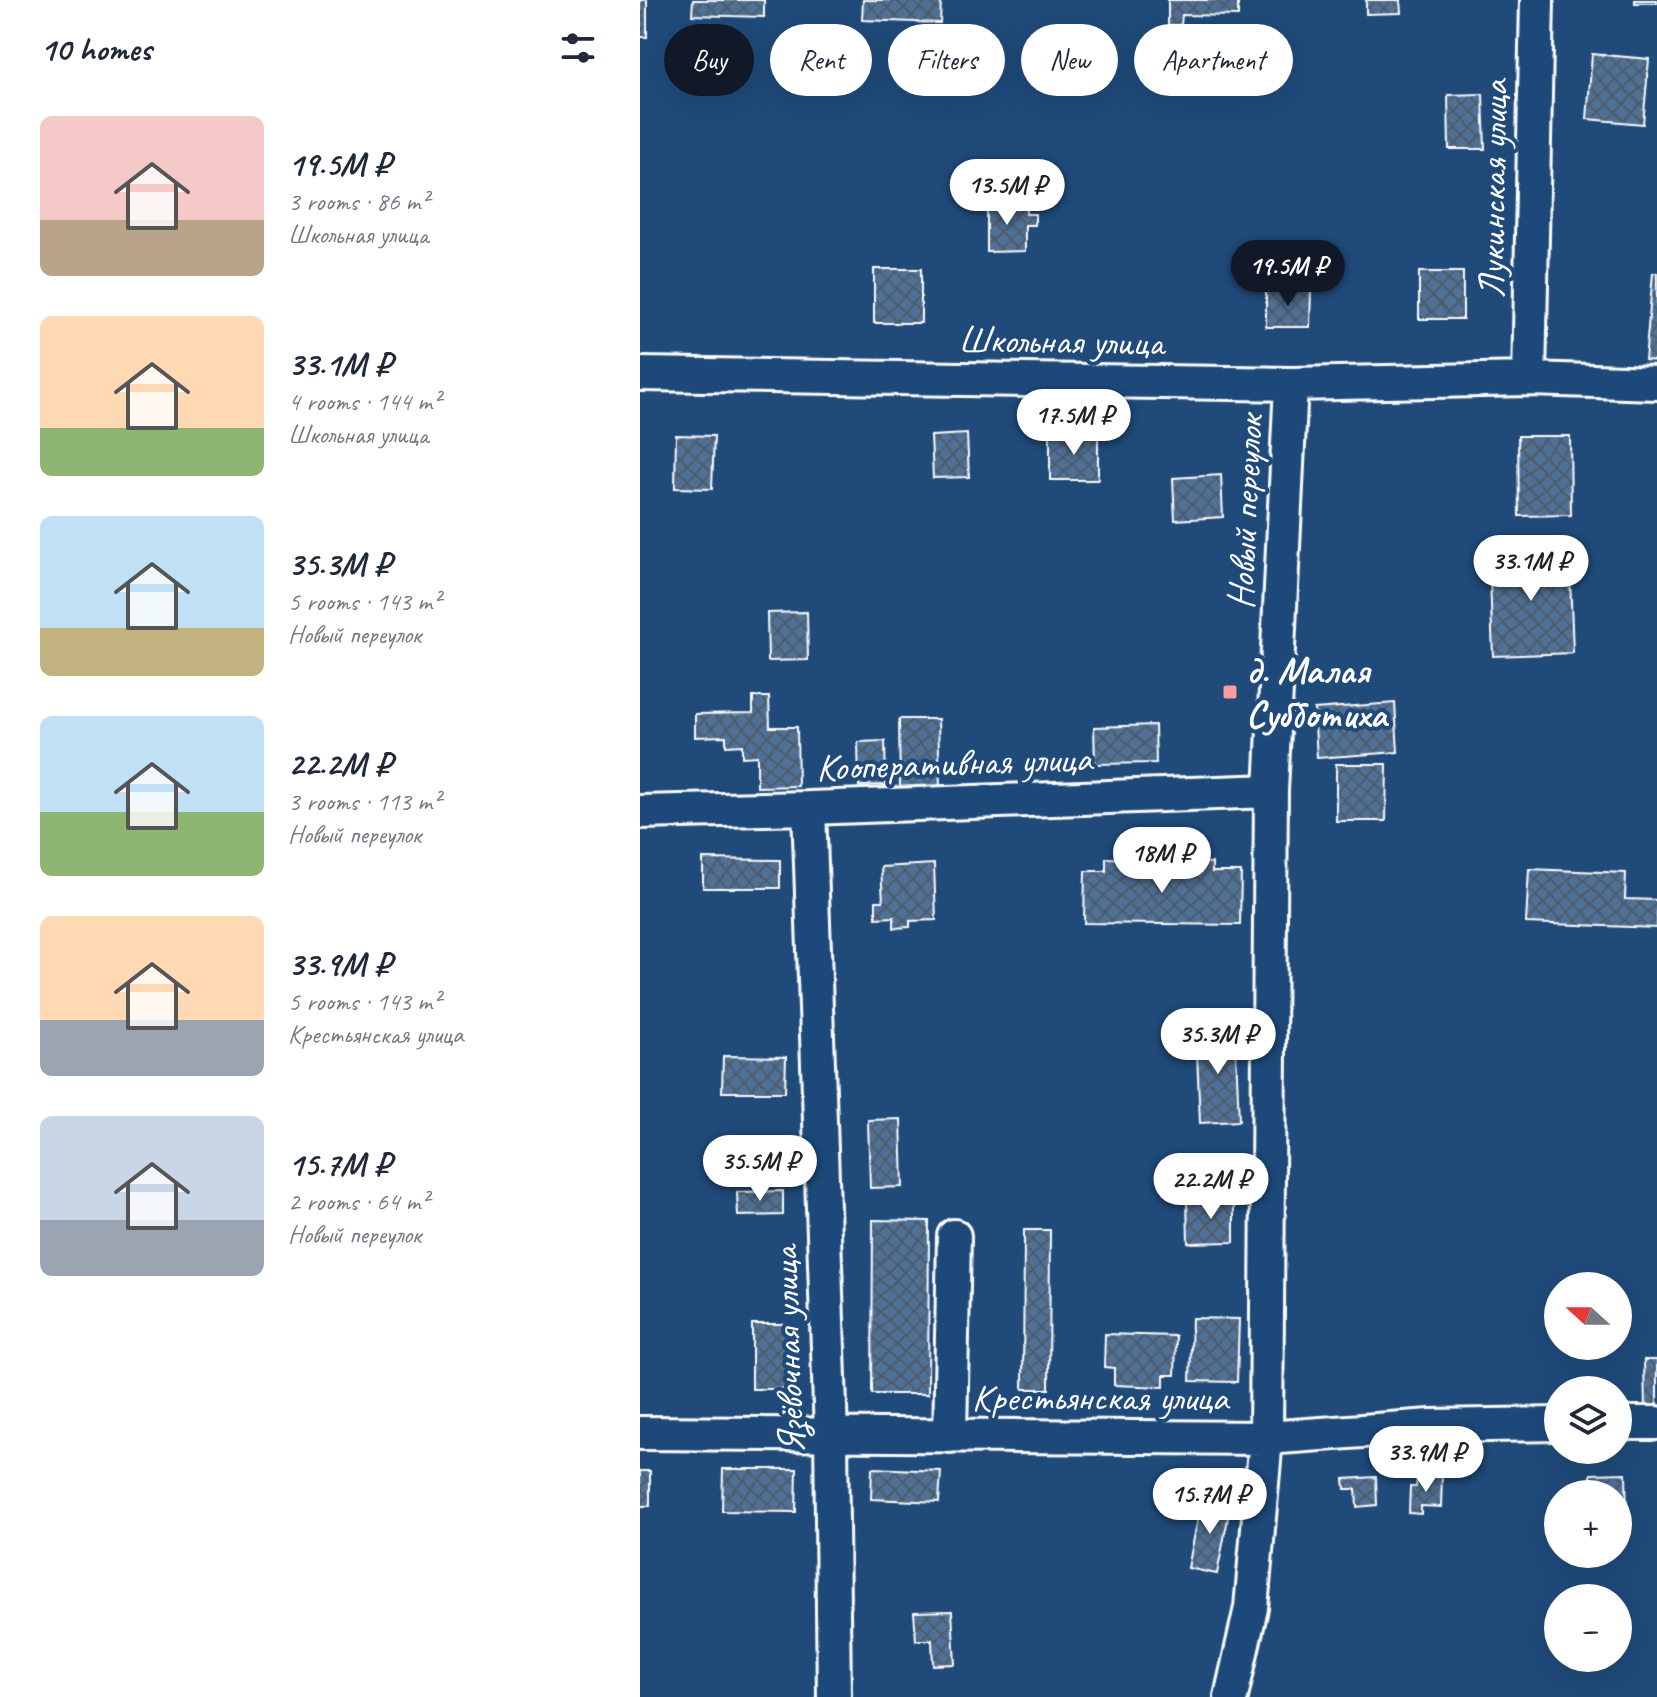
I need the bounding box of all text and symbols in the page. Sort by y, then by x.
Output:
chip: Buy [664,24,754,96]
chip: Rent [770,24,872,96]
chip: Filters [888,24,1005,96]
chip: New [1021,24,1118,96]
chip: Apartment [1134,24,1293,96]
icon: filters [556,26,600,70]
text: 10 homes [40,27,151,70]
street label: Лукинская улица [1468,77,1518,299]
text: 19.5M ₽ [288,142,390,185]
icon: home [104,148,200,244]
pin: 13.5M ₽ [933,159,1081,227]
text: 13.5M ₽ [968,168,1046,201]
text: 3 rooms · 86 m² [288,185,429,218]
text: Школьная улица [288,218,428,251]
pin: 19.5M ₽ [1214,240,1362,308]
text: 19.5M ₽ [1249,249,1327,282]
street label: Школьная улица [958,316,1167,366]
text: 33.1M ₽ [288,342,391,385]
icon: home [104,348,200,444]
text: 4 rooms · 144 m² [288,385,440,418]
pin: 17.5M ₽ [1000,389,1148,457]
text: 17.5M ₽ [1035,398,1113,431]
street label: Новый переулок [1216,410,1274,610]
text: Школьная улица [288,418,428,451]
pin: 33.1M ₽ [1457,535,1605,603]
text: 35.3M ₽ [288,542,391,585]
text: 33.1M ₽ [1492,544,1570,577]
icon: home [104,548,200,644]
text: 5 rooms · 143 m² [288,585,440,618]
text: Новый переулок [288,618,421,651]
place label: д. Малая Субботиха [1246,647,1390,738]
marker: д. Малая Субботиха [1221,683,1239,701]
street label: Кооперативная улица [816,735,1095,791]
text: 22.2M ₽ [288,742,391,785]
icon: home [104,748,200,844]
text: 3 rooms · 113 m² [288,785,440,818]
text: Новый переулок [288,818,421,851]
pin: 18M ₽ [1106,827,1218,895]
text: 18M ₽ [1131,836,1193,869]
text: 33.9M ₽ [288,942,391,985]
icon: home [104,948,200,1044]
text: 5 rooms · 143 m² [288,985,440,1018]
pin: 35.3M ₽ [1144,1008,1292,1076]
text: 35.3M ₽ [1179,1017,1257,1050]
text: Крестьянская улица [288,1018,463,1051]
pin: 35.5M ₽ [686,1135,834,1203]
text: 15.7M ₽ [288,1142,391,1185]
text: 35.5M ₽ [721,1144,799,1177]
icon: home [104,1148,200,1244]
pin: 22.2M ₽ [1137,1153,1285,1221]
text: 22.2M ₽ [1172,1162,1250,1195]
text: 2 rooms · 64 m² [288,1185,429,1218]
text: Новый переулок [288,1218,421,1251]
street label: Язёвочная улица [761,1242,815,1454]
north arrow [1544,1272,1632,1360]
map controls [1544,1272,1632,1672]
street label: Крестьянская улица [972,1374,1231,1421]
button: layers [1544,1376,1632,1464]
pin: 33.9M ₽ [1352,1426,1500,1494]
text: 33.9M ₽ [1387,1435,1465,1468]
pin: 15.7M ₽ [1136,1468,1284,1536]
text: 15.7M ₽ [1171,1477,1249,1510]
button: + [1544,1480,1632,1568]
button: − [1544,1584,1632,1672]

